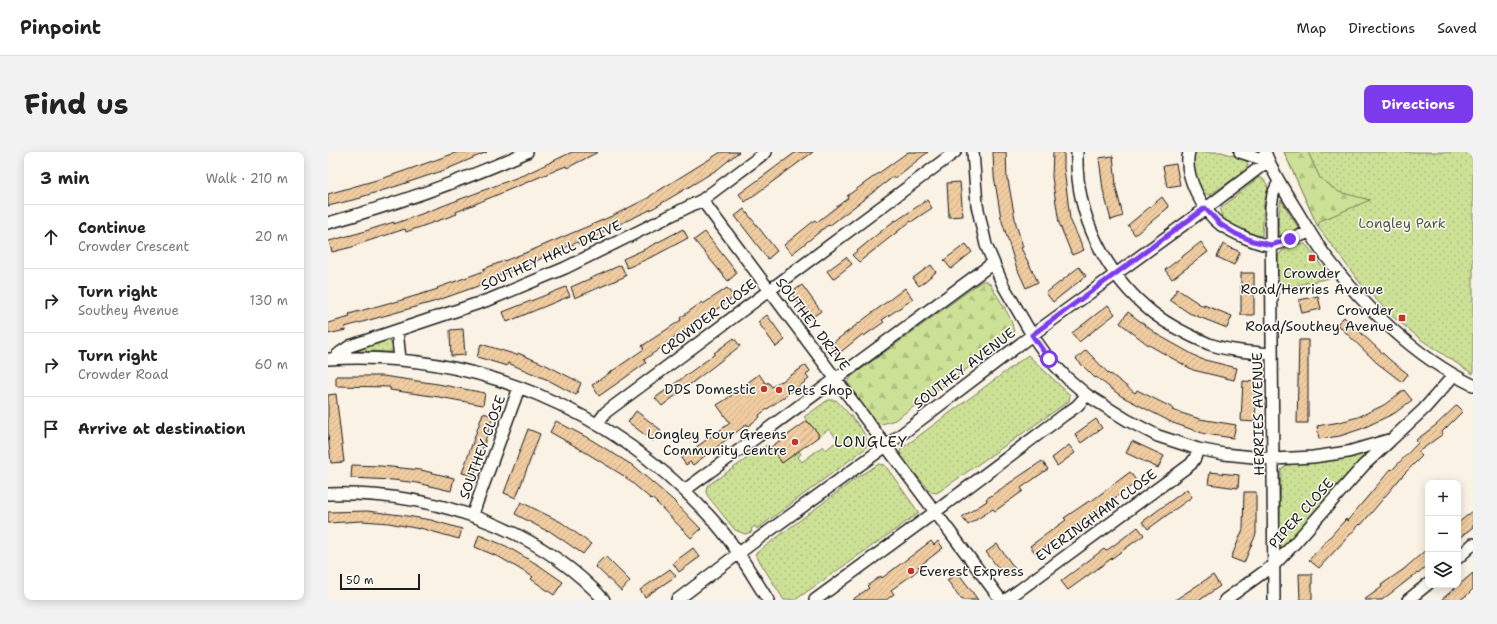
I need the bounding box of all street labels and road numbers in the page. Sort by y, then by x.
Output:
street label: SOUTHEY HALL DRIVE [478,216,624,294]
street label: SOUTHEY DRIVE [772,274,854,374]
street label: CROWDER CLOSE [656,275,760,359]
street label: SOUTHEY AVENUE [909,324,1019,412]
street label: HERRIES AVENUE [1248,352,1268,476]
street label: SOUTHEY CLOSE [455,392,509,501]
street label: EVERINGHAM CLOSE [1032,465,1160,565]
street label: PIPER CLOSE [1265,474,1337,552]

